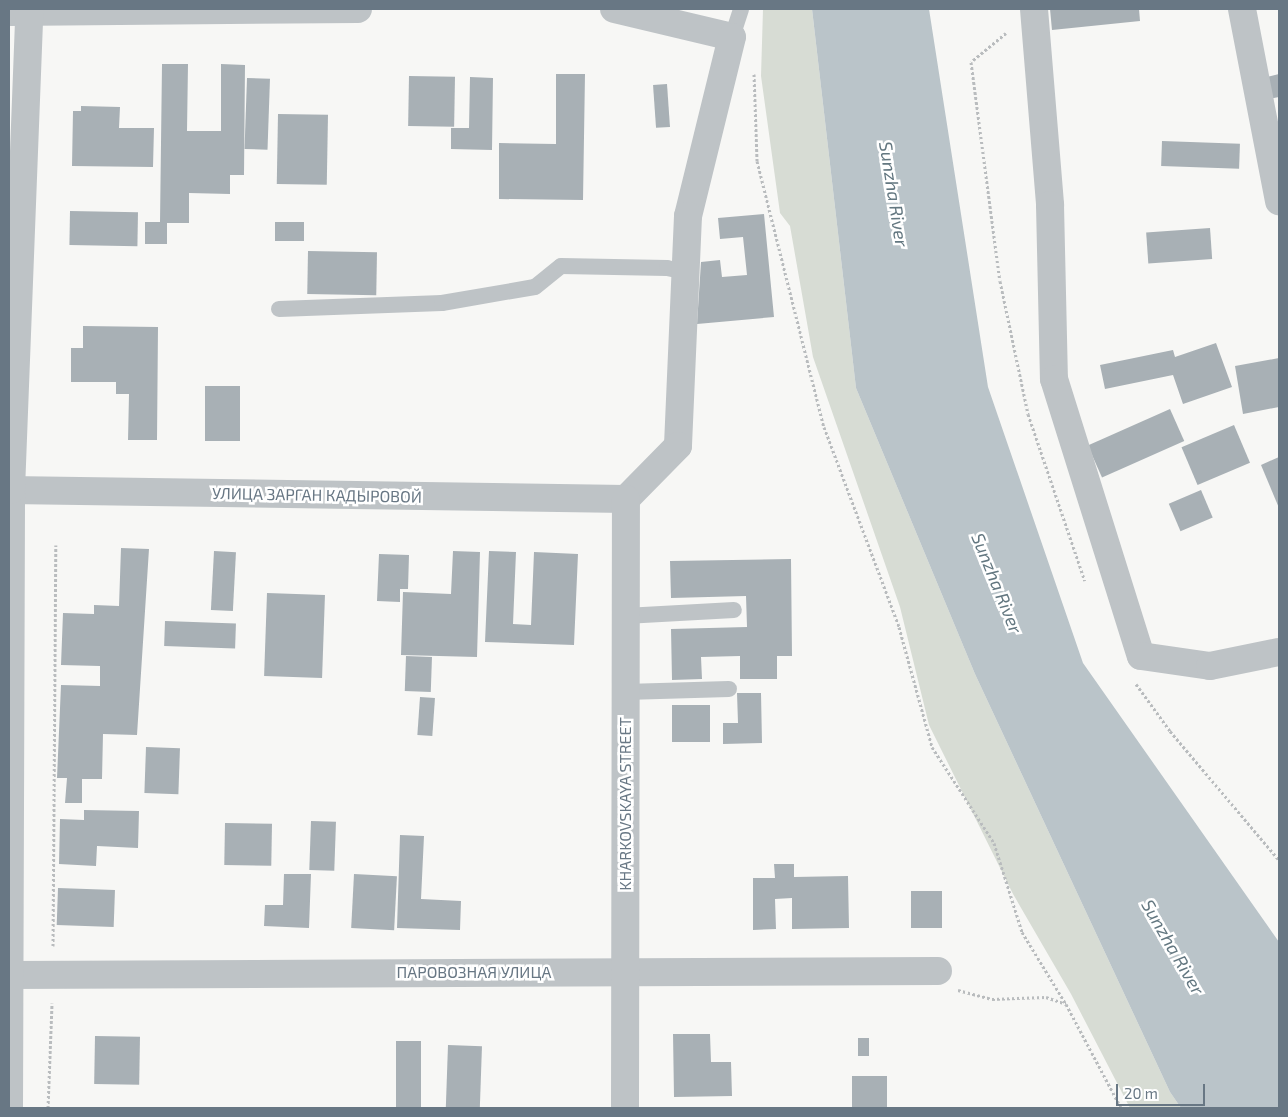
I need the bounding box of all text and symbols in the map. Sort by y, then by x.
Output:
water label: Sunzha River [875,140,913,248]
street label: УЛИЦА ЗАРГАН КАДЫРОВОЙ [212,484,422,506]
water label: Sunzha River [967,530,1027,636]
street label: KHARKOVSKAYA STREET [615,717,635,891]
water label: Sunzha River [1137,896,1209,998]
street label: ПАРОВОЗНАЯ УЛИЦА [397,962,551,982]
scale bar [1118,1074,1207,1106]
text: 20 m [1124,1084,1158,1102]

